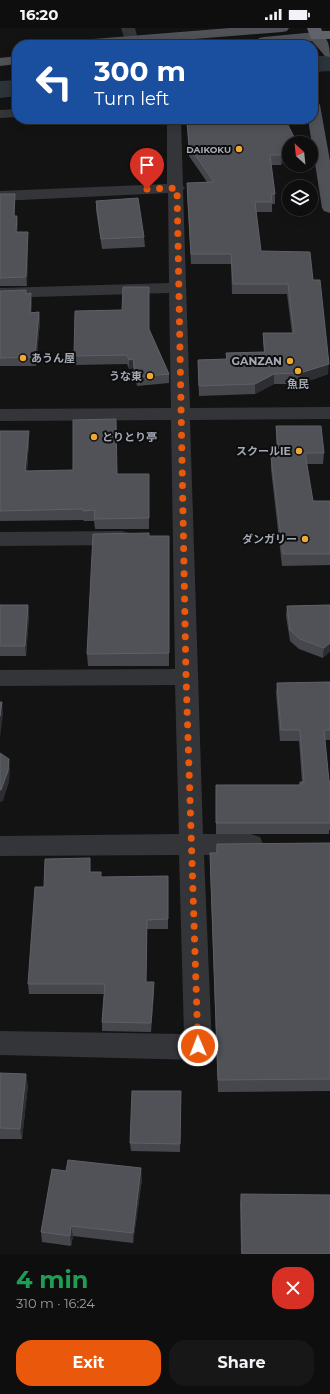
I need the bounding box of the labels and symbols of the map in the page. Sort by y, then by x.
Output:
north arrow [282,136,318,172]
place label: DAIKOKU [186,144,231,155]
marker: DAIKOKU [234,144,244,154]
pin [130,148,164,189]
place label: あうん屋 [31,351,75,365]
marker: あうん屋 [18,353,28,363]
place label: GANZAN [232,354,282,368]
marker: GANZAN [285,356,295,366]
marker: 魚民 [293,366,303,376]
place label: うな東 [109,369,142,383]
marker: うな東 [145,371,155,381]
place label: 魚民 [287,377,309,391]
place label: とりとり亭 [102,430,157,444]
marker: とりとり亭 [89,432,99,442]
place label: スクールIE [236,444,291,458]
marker: スクールIE [294,446,304,456]
place label: ダンガリー [242,532,297,546]
marker: ダンガリー [300,534,310,544]
position arrow [177,1025,219,1067]

